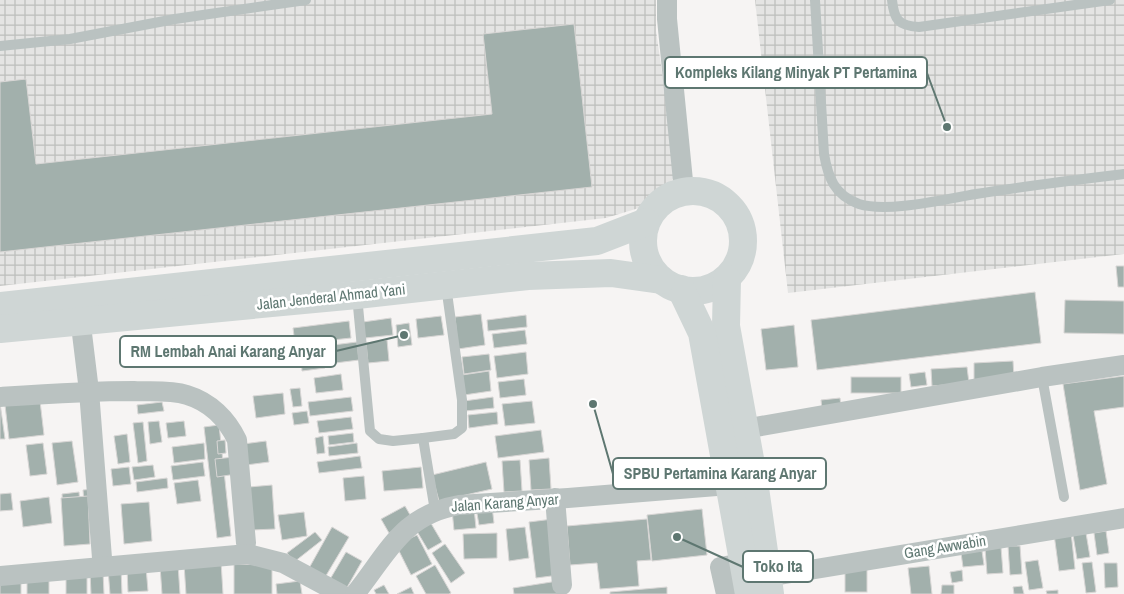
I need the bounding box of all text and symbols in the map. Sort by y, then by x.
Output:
callout: Kompleks Kilang Minyak PT Pertamina [665,57,927,88]
text: Kompleks Kilang Minyak PT Pertamina [675,61,918,83]
street label: Jalan Jenderal Ahmad Yani [256,278,406,315]
callout: RM Lembah Anai Karang Anyar [120,336,336,367]
text: RM Lembah Anai Karang Anyar [130,340,326,362]
callout: SPBU Pertamina Karang Anyar [613,458,826,489]
text: SPBU Pertamina Karang Anyar [624,462,817,484]
street label: Jalan Karang Anyar [451,488,559,517]
street label: Gang Awwabin [903,530,987,563]
callout: Toko Ita [743,551,813,582]
text: Toko Ita [753,555,803,577]

